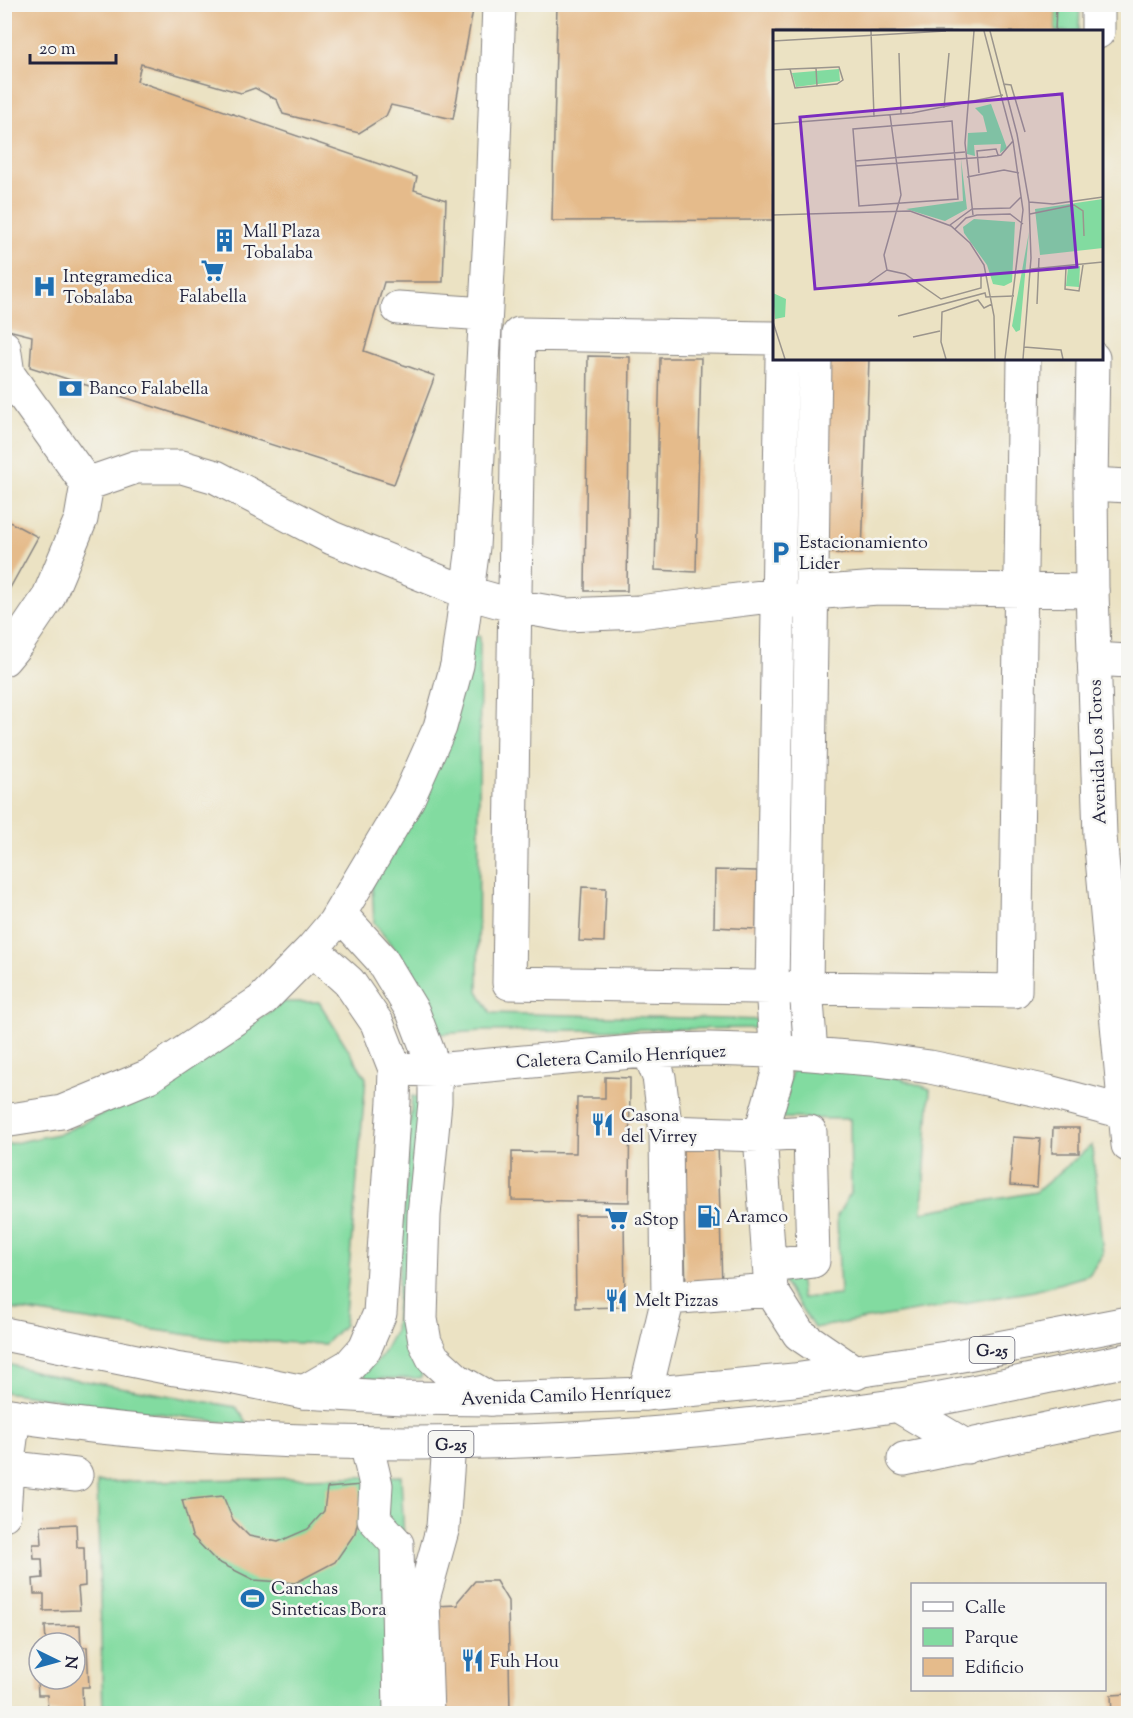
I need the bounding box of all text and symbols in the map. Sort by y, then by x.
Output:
scale bar [30,27,116,65]
inset map [773,30,1103,360]
text: 20 m [39,37,76,63]
place label: Mall Plaza Tobalaba [243,220,320,267]
building icon: Mall Plaza Tobalaba [212,228,238,254]
supermarket icon: Falabella [200,257,226,283]
place label: Integramedica Tobalaba [63,265,172,312]
hospital icon: Integramedica Tobalaba [32,273,58,299]
place label: Falabella [179,285,247,311]
bank icon: Banco Falabella [58,375,84,401]
place label: Banco Falabella [89,377,209,403]
place label: Estacionamiento Lider [799,531,928,578]
parking icon: Estacionamiento Lider [768,539,794,565]
street label: Avenida Los Toros [1083,679,1115,825]
street label: Caletera Camilo Henríquez [515,1039,727,1076]
place label: Casona del Virrey [621,1104,697,1151]
restaurant icon: Casona del Virrey [590,1112,616,1138]
fuel station icon: Aramco [695,1203,721,1229]
place label: Aramco [726,1205,788,1231]
supermarket icon: aStop [603,1206,629,1232]
place label: aStop [634,1208,679,1234]
restaurant icon: Melt Pizzas [604,1287,630,1313]
place label: Melt Pizzas [635,1289,718,1315]
road number: G-25 [970,1337,1014,1363]
street label: Avenida Camilo Henríquez [461,1380,672,1414]
road number: G-25 [428,1431,474,1457]
place label: Canchas Sinteticas Bora [271,1577,387,1624]
legend [911,1583,1106,1691]
sports icon: Canchas Sinteticas Bora [240,1585,266,1611]
text: Calle [965,1596,1006,1622]
text: Parque [965,1626,1018,1652]
north arrow [27,1631,87,1691]
restaurant icon: Fuh Hou [459,1648,485,1674]
place label: Fuh Hou [490,1650,559,1676]
text: N [57,1655,81,1670]
text: Edificio [965,1656,1024,1682]

